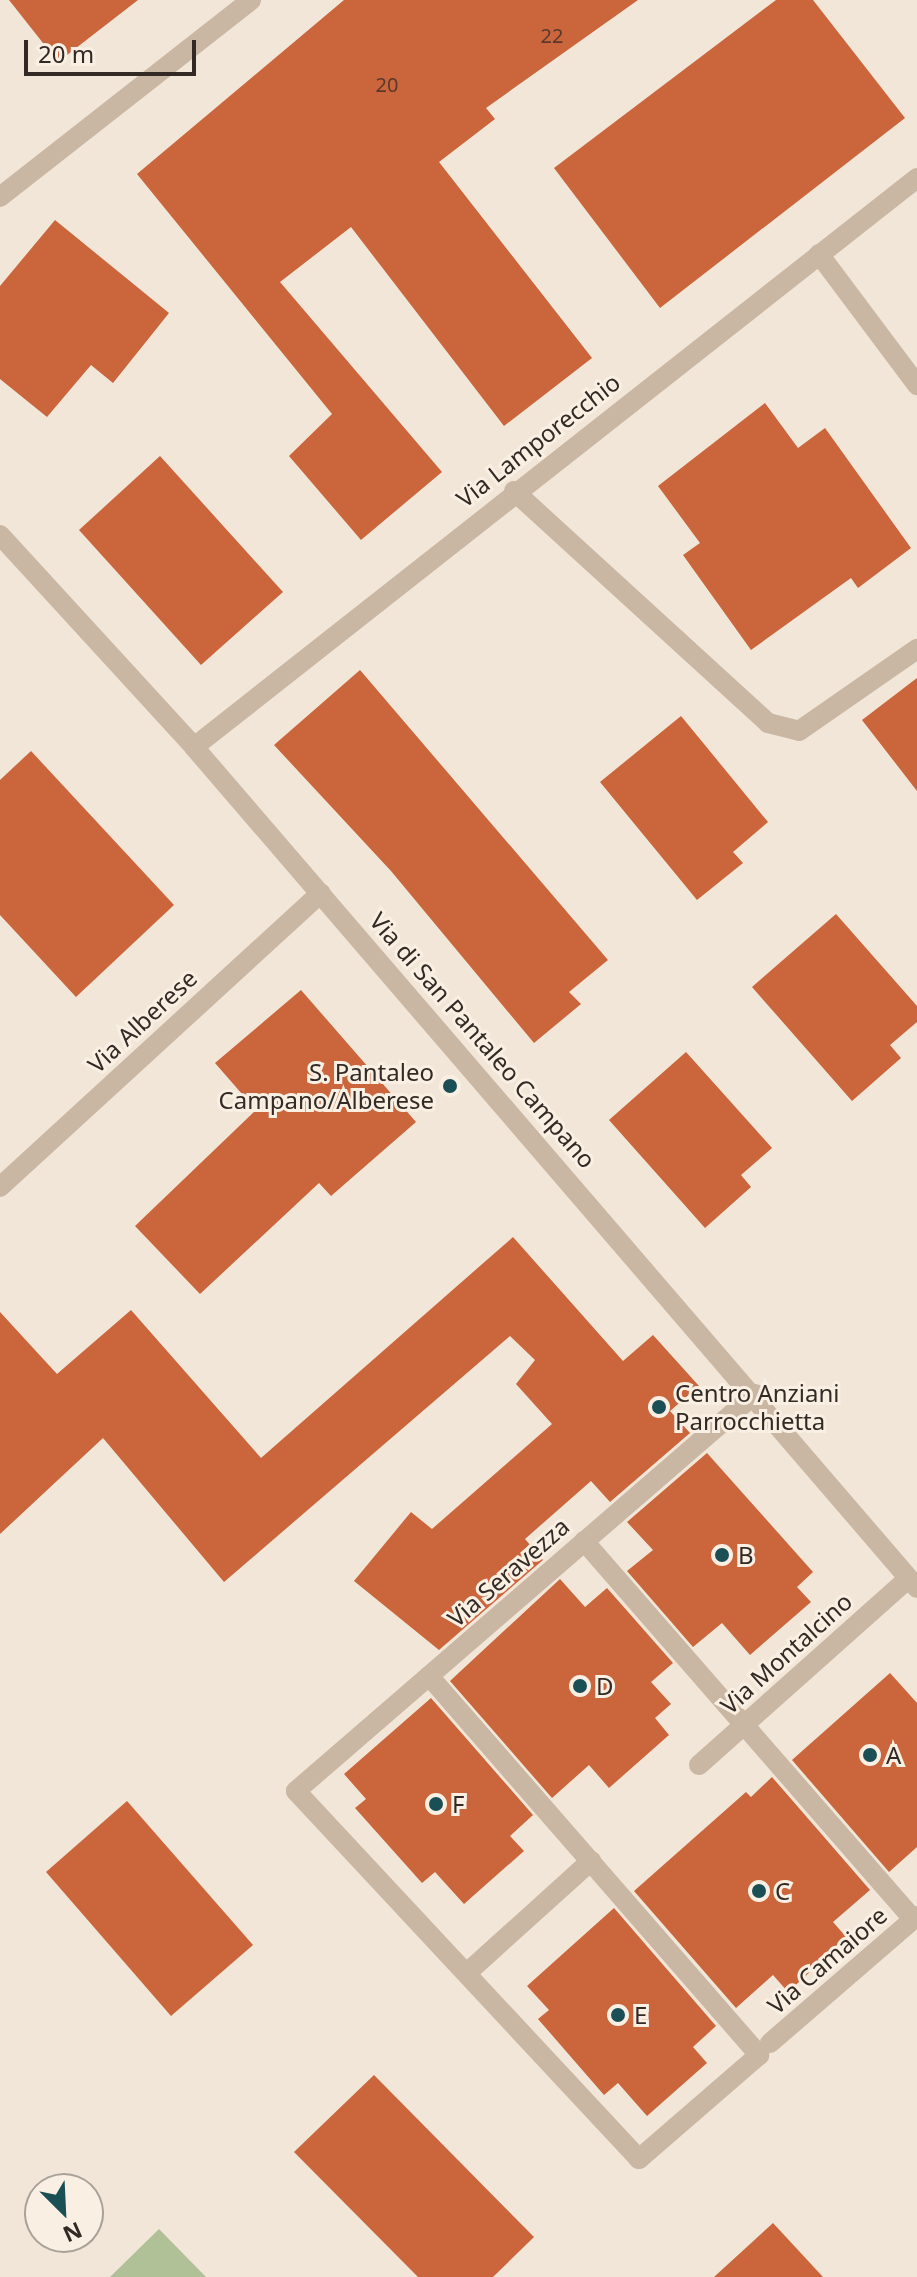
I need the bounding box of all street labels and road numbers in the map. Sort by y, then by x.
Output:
street label: Via Lamporecchio [450,367,626,513]
street label: Via di San Pantaleo Campano [364,906,602,1174]
street label: Via Alberese [82,963,202,1079]
street label: Via Seravezza [441,1511,575,1633]
street label: Via Montalcino [714,1586,858,1720]
street label: Via Camaiore [762,1900,892,2020]

